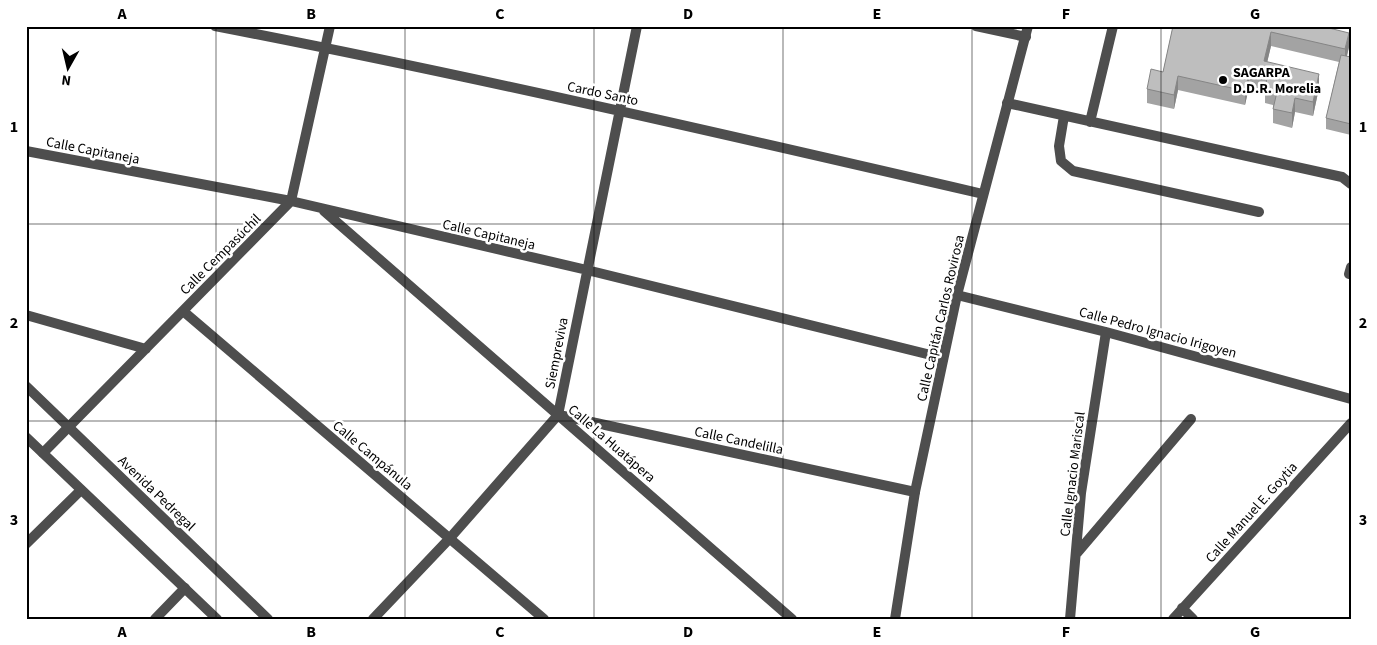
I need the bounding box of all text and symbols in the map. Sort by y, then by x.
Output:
text: A [116,3,127,25]
text: B [306,3,316,25]
text: C [495,3,505,25]
text: D [683,3,693,25]
text: E [873,3,881,25]
text: F [1062,3,1070,25]
text: G [1250,3,1260,25]
north arrow [42,42,92,92]
place label: SAGARPA D.D.R. Morelia [1233,63,1321,99]
text: N [60,69,72,90]
marker: SAGARPA D.D.R. Morelia [1217,74,1229,86]
street label: Cardo Santo [565,77,640,111]
text: 1 [10,116,18,138]
text: 1 [1359,116,1367,138]
street label: Calle Capitaneja [44,132,141,170]
street label: Calle Cempasúchil [176,209,266,300]
street label: Calle Capitaneja [440,215,537,255]
street label: Calle Capitán Carlos Rovirosa [912,233,970,403]
street label: Calle Pedro Ignacio Irigoyen [1077,302,1239,364]
text: 2 [10,312,18,334]
text: 2 [1359,312,1367,334]
street label: Siempreviva [540,316,574,391]
street label: Calle La Huatápera [563,400,659,487]
street label: Calle Ignacio Mariscal [1055,410,1091,538]
street label: Calle Campánula [328,416,417,495]
street label: Calle Candelilla [692,422,785,460]
street label: Avenida Pedregal [113,451,200,536]
street label: Calle Manuel E. Goytia [1201,458,1302,567]
text: 3 [10,509,18,531]
text: 3 [1359,509,1367,531]
text: A [116,621,127,643]
text: B [306,621,316,643]
text: C [495,621,505,643]
text: D [683,621,693,643]
text: E [873,621,881,643]
text: F [1062,621,1070,643]
text: G [1250,621,1260,643]

